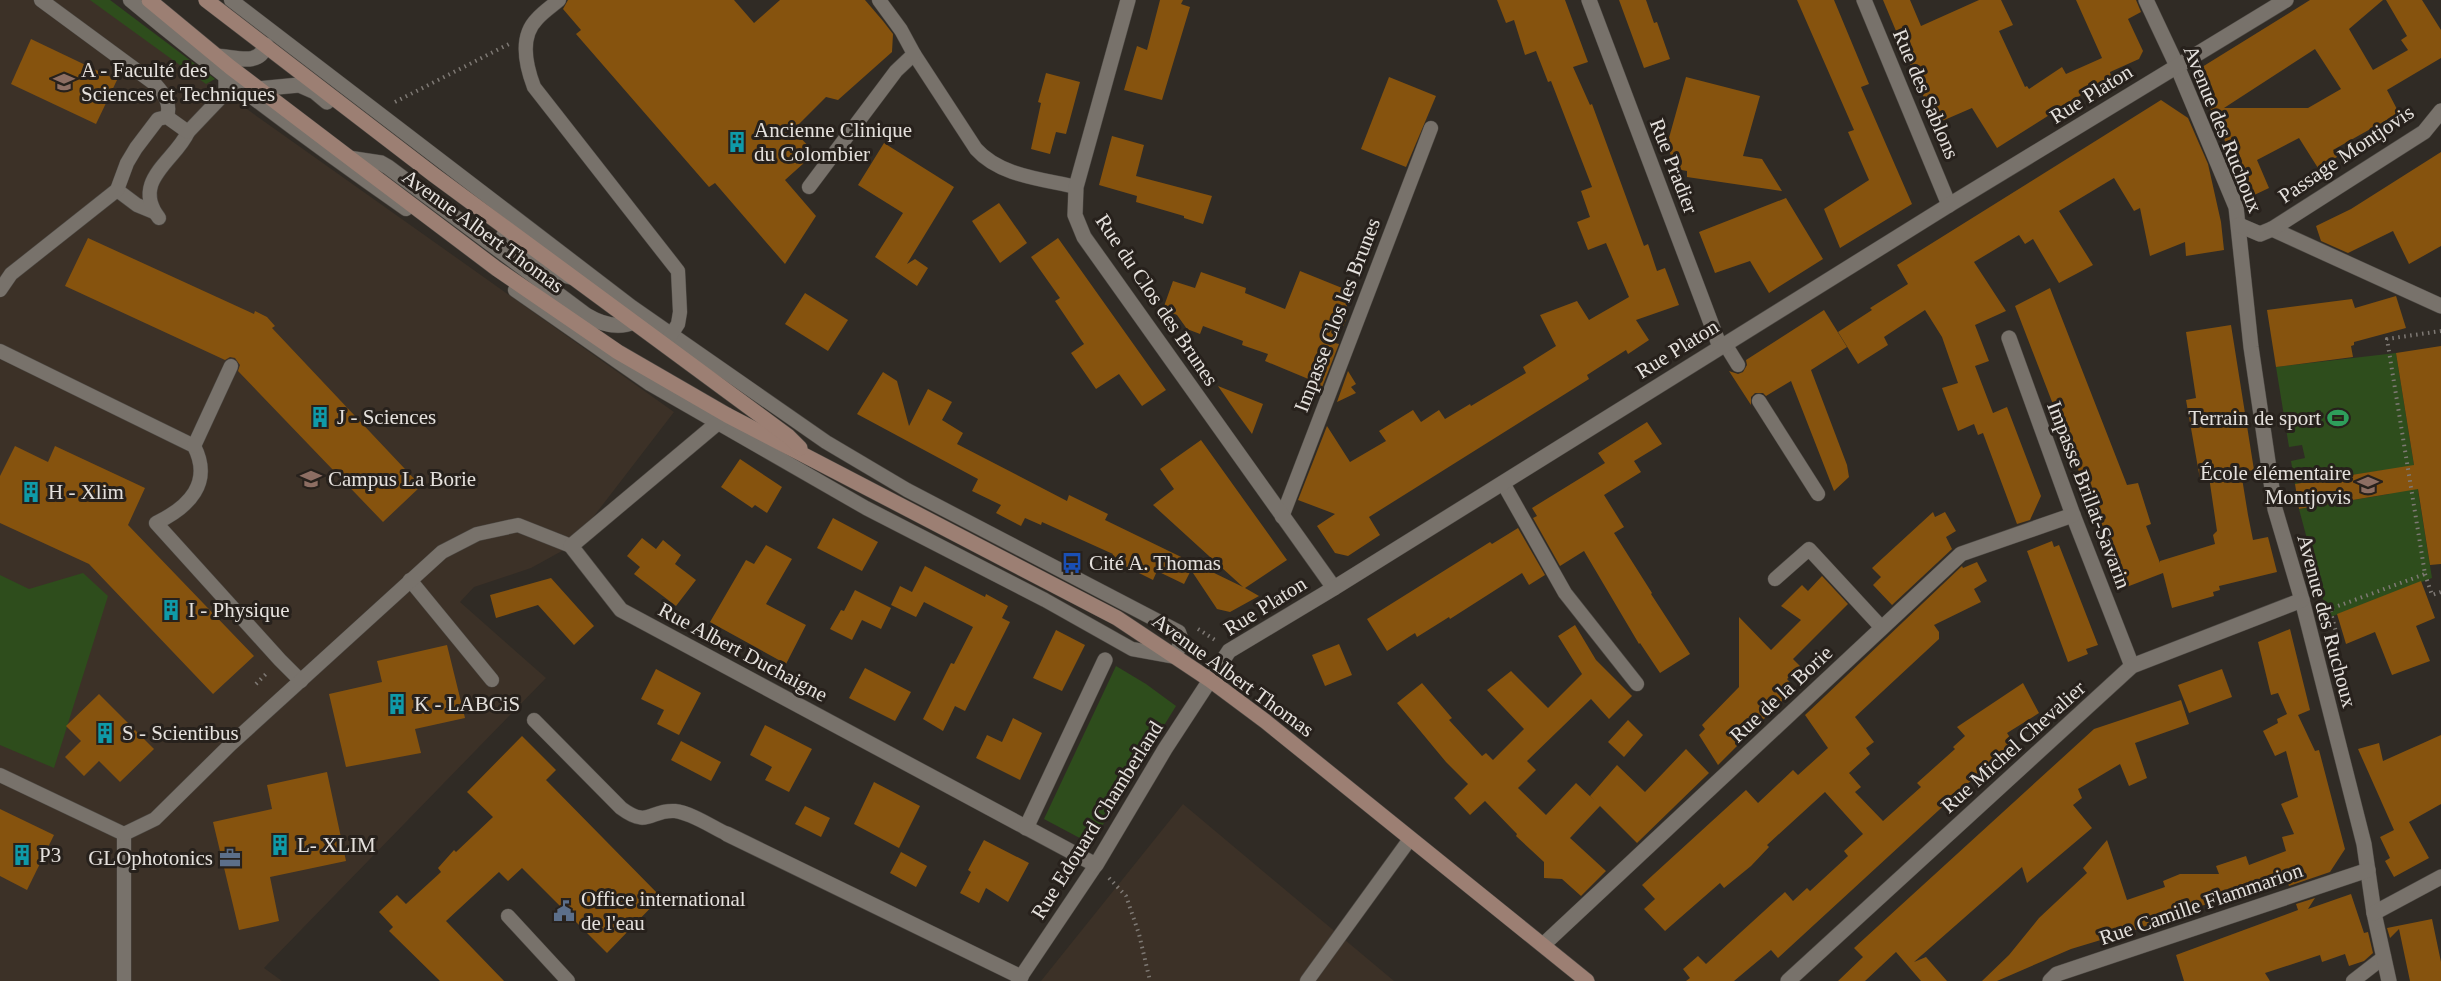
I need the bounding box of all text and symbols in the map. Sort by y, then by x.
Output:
street label: Rue des Sablons [1888,25,1964,163]
street label: Avenue des Ruchoux [2179,42,2268,217]
place label: A - Faculté des Sciences et Techniques [81,58,275,106]
street label: Rue Platon [2045,59,2137,129]
school or university icon: A - Faculté des Sciences et Techniques [52,70,76,94]
street label: Passage Montjovis [2274,100,2418,208]
street label: Rue Pradier [1645,115,1703,217]
place label: Ancienne Clinique du Colombier [754,118,912,166]
building icon: Ancienne Clinique du Colombier [725,130,749,154]
street label: Avenue Albert Thomas [397,164,569,298]
street label: Rue du Clos des Brunes [1091,210,1223,390]
street label: Impasse Clos les Brunes [1289,215,1385,415]
street label: Rue Platon [1631,314,1723,384]
street label: Impasse Brillat-Savarin [2042,398,2136,593]
building icon: J - Sciences [308,405,332,429]
place label: J - Sciences [337,405,436,429]
place label: Terrain de sport [2188,406,2321,430]
sports icon: Terrain de sport [2326,406,2350,430]
place label: École élémentaire Montjovis [2200,461,2351,509]
school or university icon: Campus La Borie [299,467,323,491]
place label: Campus La Borie [328,467,476,491]
school or university icon: École élémentaire Montjovis [2356,473,2380,497]
building icon: H - Xlim [19,480,43,504]
place label: H - Xlim [48,480,124,504]
street label: Avenue des Ruchoux [2292,532,2362,711]
bus stop icon: Cité A. Thomas [1060,551,1084,575]
place label: Cité A. Thomas [1089,551,1221,575]
street label: Rue Platon [1219,571,1311,641]
street label: Rue Albert Duchaigne [654,597,832,707]
building icon: I - Physique [159,598,183,622]
place label: I - Physique [188,598,290,622]
street label: Avenue Albert Thomas [1147,608,1319,742]
street label: Rue de la Borie [1725,640,1837,748]
street label: Rue Michel Chevalier [1936,676,2090,818]
building icon: K - LABCiS [385,692,409,716]
place label: K - LABCiS [414,692,520,716]
street label: Rue Edouard Chamberland [1026,716,1168,923]
building icon: S - Scientibus [93,721,117,745]
place label: S - Scientibus [122,721,239,745]
building icon: L- XLIM [268,833,292,857]
place label: L- XLIM [297,833,376,857]
building icon: P3 [10,843,34,867]
place label: P3 [39,843,61,867]
place label: GLOphotonics [88,846,213,870]
office icon: GLOphotonics [218,846,242,870]
street label: Rue Camille Flammarion [2096,858,2306,950]
place label: Office international de l'eau [581,887,746,935]
public building icon: Office international de l'eau [552,899,576,923]

